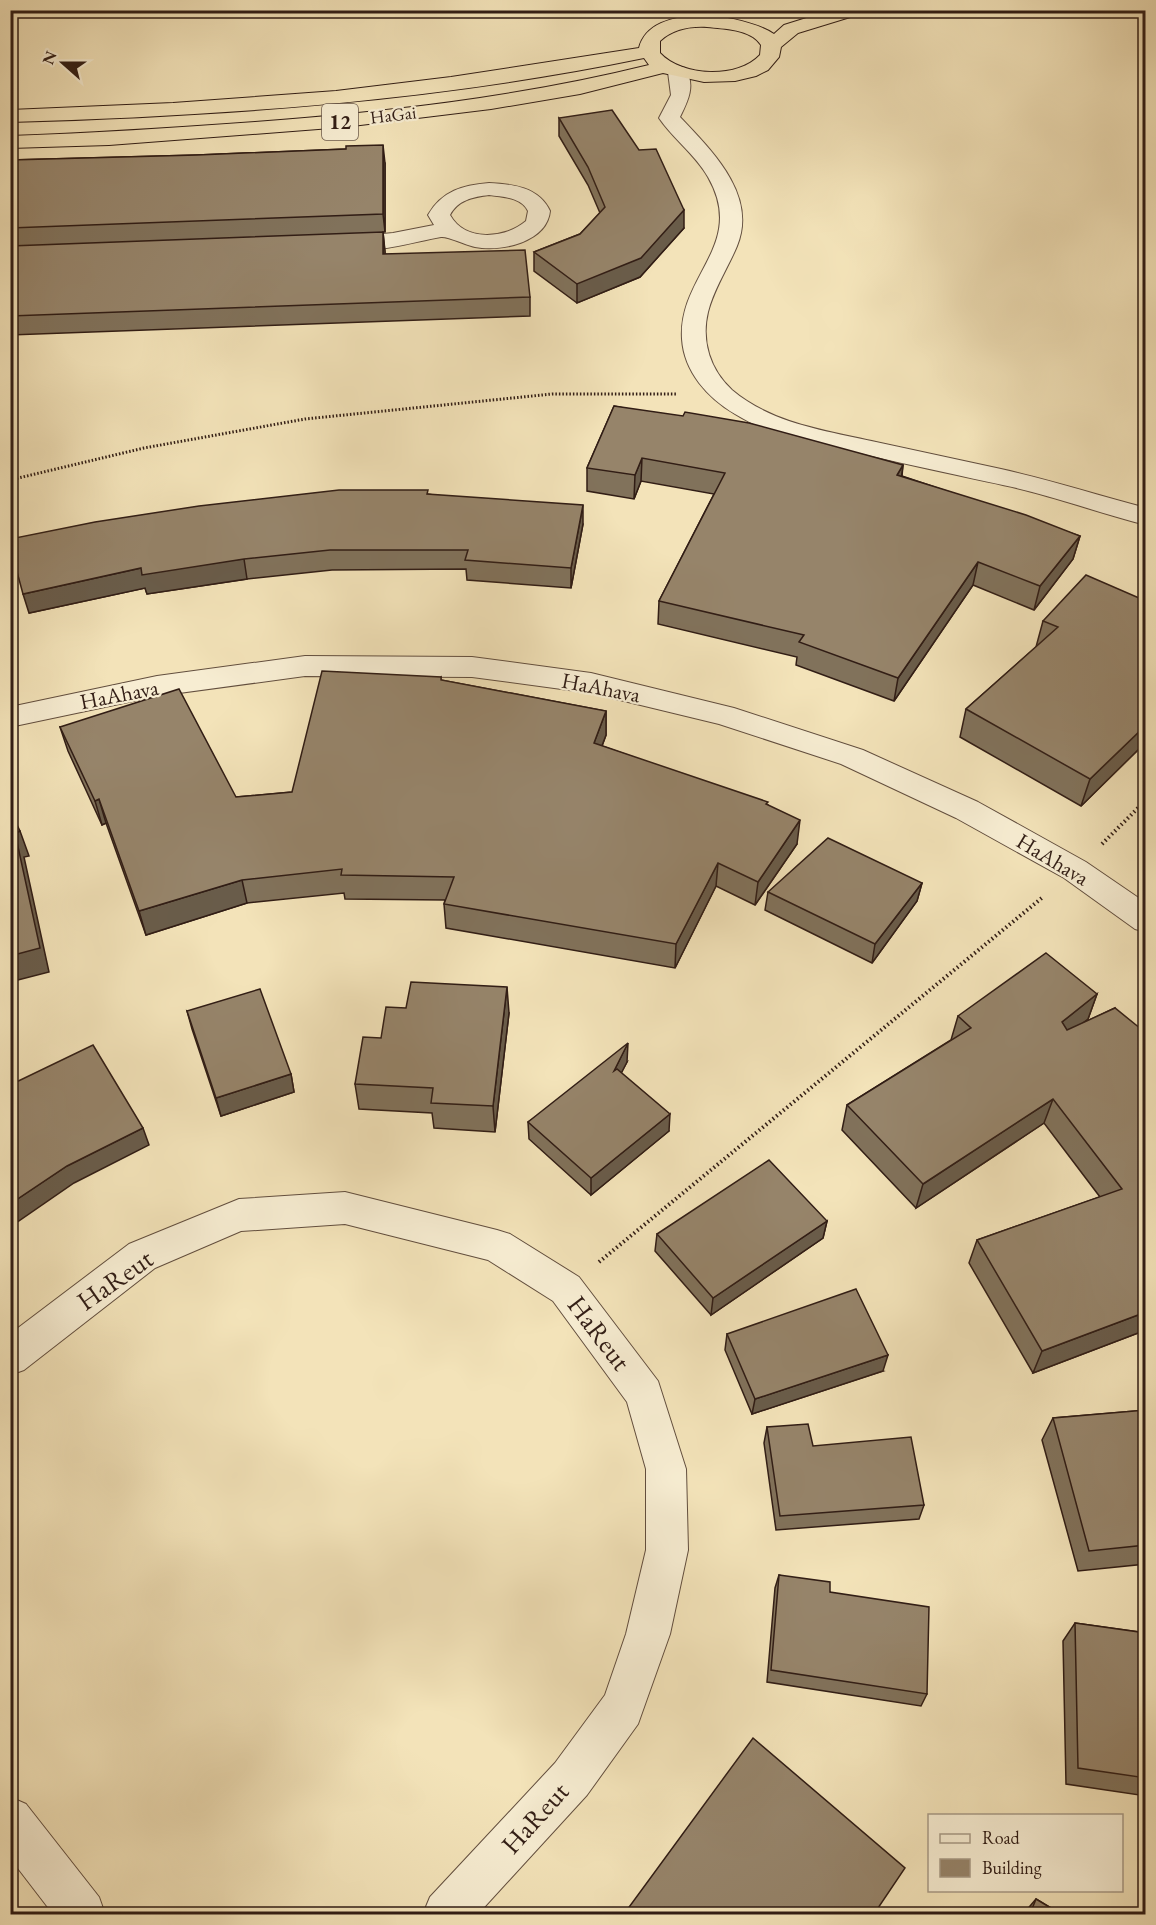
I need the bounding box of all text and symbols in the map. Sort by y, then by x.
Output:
north arrow [33,33,93,93]
text: N [37,48,62,68]
street label: HaGai [368,100,418,129]
road number: 12 [322,104,358,140]
street label: HaAhava [559,666,643,709]
street label: HaAhava [77,673,161,716]
street label: HaAhava [1011,827,1095,892]
street label: HaReut [70,1241,160,1318]
street label: HaReut [560,1288,639,1378]
street label: HaReut [493,1774,576,1861]
legend [928,1814,1123,1892]
text: Road [982,1826,1021,1849]
text: Building [982,1856,1042,1879]

